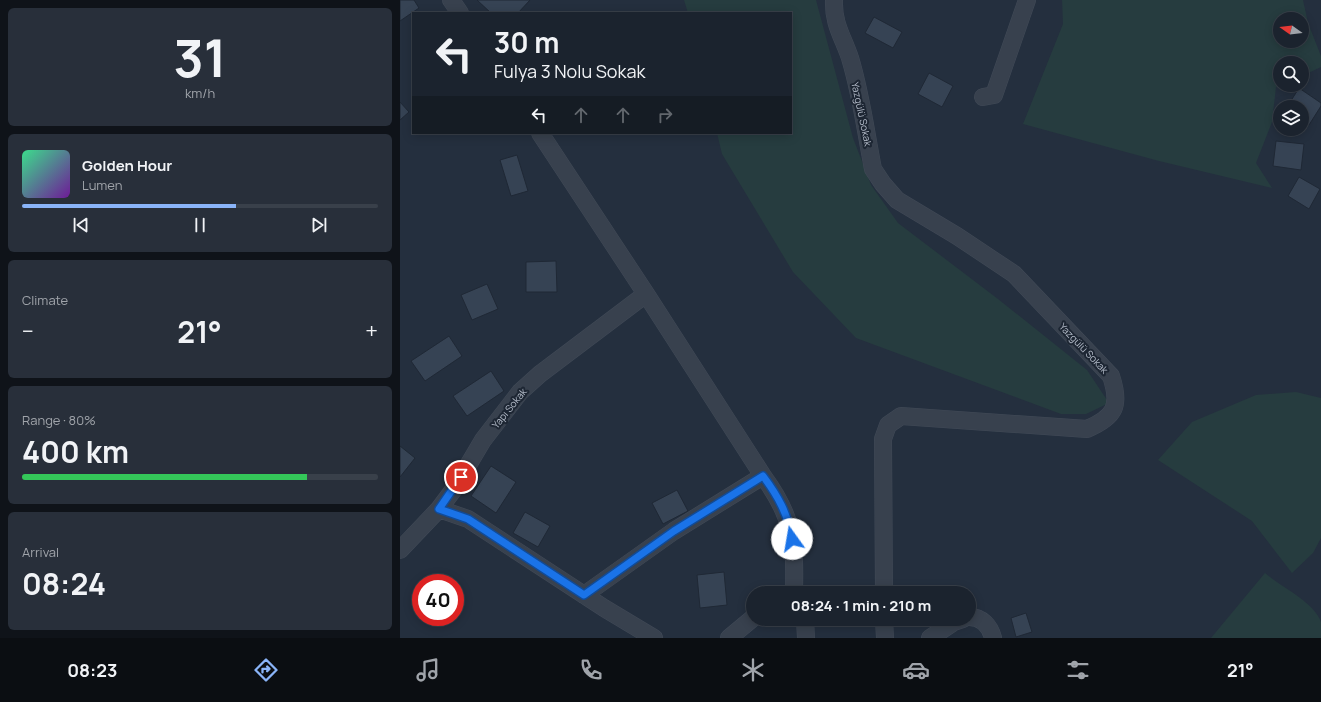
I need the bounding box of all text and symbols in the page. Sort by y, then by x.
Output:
north arrow [1273,12,1309,48]
map controls [1273,12,1309,136]
text: 31 [173,22,227,93]
text: 30 m [494,23,559,61]
icon: left [428,28,480,80]
button: search [1273,56,1309,92]
text: Fulya 3 Nolu Sokak [494,59,645,83]
street label: Yazgülü Sokak [848,81,876,148]
text: km/h [185,84,215,102]
button: layers [1273,100,1309,136]
icon: left [528,104,550,126]
icon: ahead [570,104,592,126]
icon: ahead [612,104,634,126]
icon: right [654,104,676,126]
text: Golden Hour [82,155,172,176]
text: Lumen [82,176,122,194]
icon: previous [70,214,92,236]
icon: pause [189,214,211,236]
icon: next [308,214,330,236]
text: Climate [22,291,68,309]
text: 21° [177,311,222,352]
text: − [22,316,34,346]
text: + [365,316,378,346]
street label: Yazgülü Sokak [1056,320,1112,377]
street label: Yapı Sokak [488,384,530,431]
text: Range · 80% [22,411,96,429]
text: 400 km [22,431,129,472]
pin [444,460,478,494]
icon: arrive [450,466,472,488]
position arrow [771,518,813,560]
text: Arrival [22,543,59,561]
text: 08:24 [22,563,106,604]
speed limit sign: 40 [412,574,464,626]
text: 08:24 · 1 min · 210 m [791,595,931,616]
icon: directions [252,656,280,684]
icon: music [414,656,442,684]
icon: phone [577,656,605,684]
icon: climate [739,656,767,684]
icon: car [902,656,930,684]
icon: filters [1064,656,1092,684]
text: 08:23 [67,658,117,682]
text: 21° [1227,658,1254,682]

